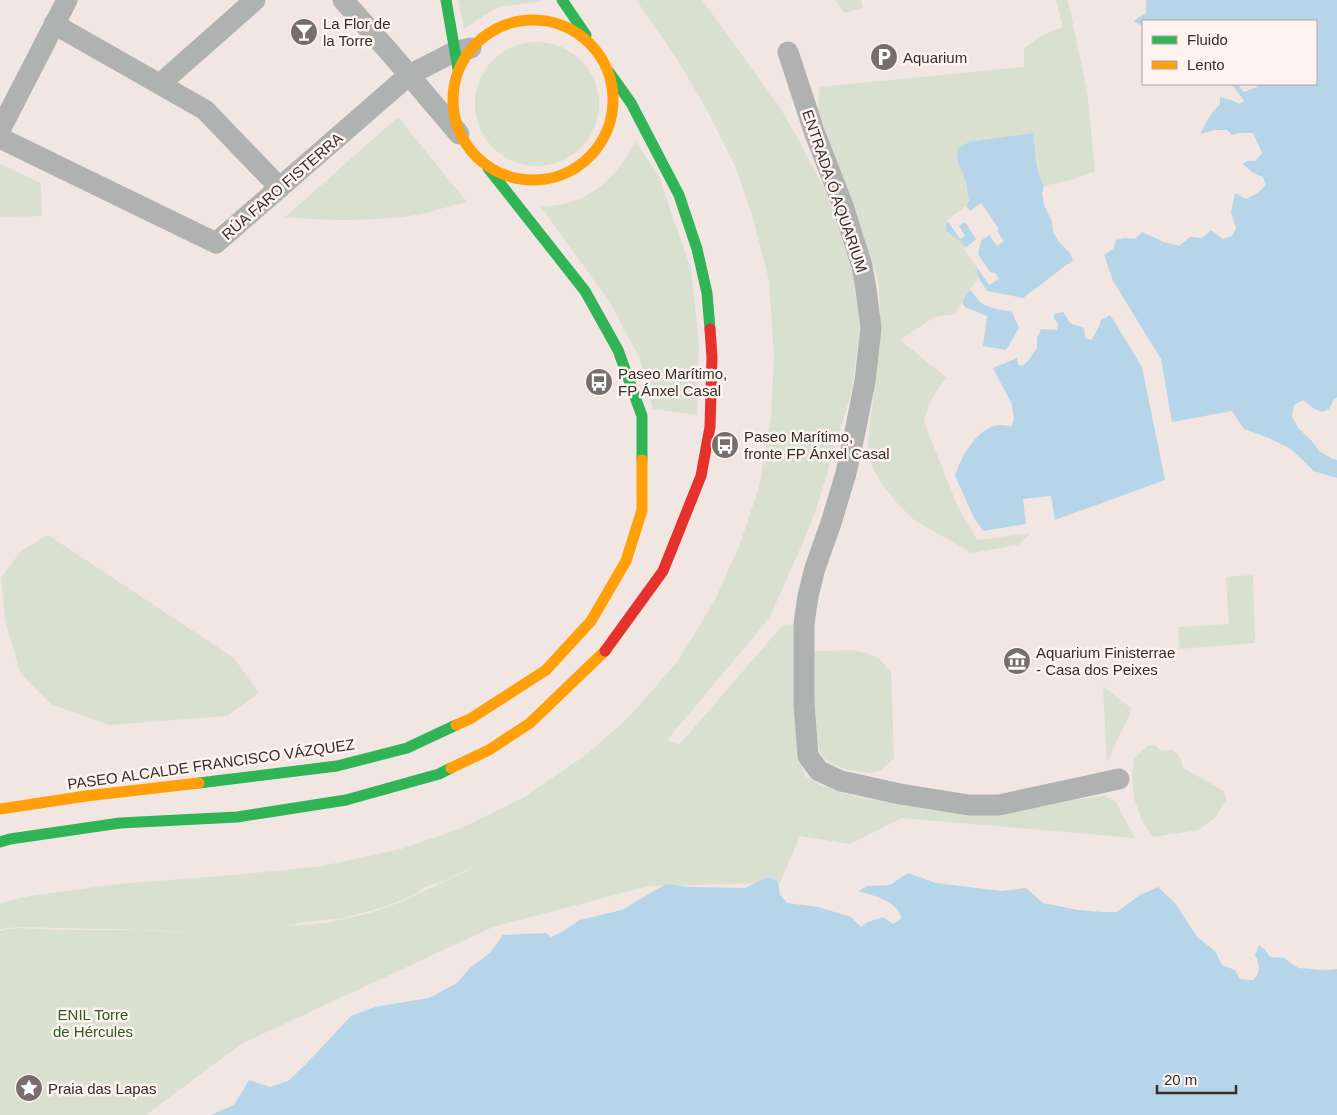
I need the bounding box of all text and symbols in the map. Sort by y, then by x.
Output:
place label: La Flor de la Torre [323,15,391,49]
bar icon: La Flor de la Torre [289,17,319,47]
legend [1142,20,1317,85]
text: Fluido [1187,31,1228,48]
parking icon: Aquarium [869,42,899,72]
place label: Aquarium [903,49,967,66]
text: Lento [1187,56,1225,73]
street label: ENTRADA Ó AQUARIUM [799,107,871,275]
street label: RÚA FARO FISTERRA [218,129,346,243]
place label: Paseo Marítimo, FP Ánxel Casal [618,365,727,399]
bus stop icon: Paseo Marítimo, FP Ánxel Casal [584,367,614,397]
place label: Paseo Marítimo, fronte FP Ánxel Casal [744,428,890,462]
bus stop icon: Paseo Marítimo, fronte FP Ánxel Casal [710,430,740,460]
place label: Aquarium Finisterrae - Casa dos Peixes [1036,644,1175,678]
museum icon: Aquarium Finisterrae - Casa dos Peixes [1002,646,1032,676]
street label: PASEO ALCALDE FRANCISCO VÁZQUEZ [66,735,356,793]
park label: ENIL Torre de Hércules [53,1006,133,1040]
scale bar [1157,1062,1236,1094]
text: 20 m [1164,1071,1197,1088]
place icon: Praia das Lapas [14,1073,44,1103]
place label: Praia das Lapas [48,1080,156,1097]

